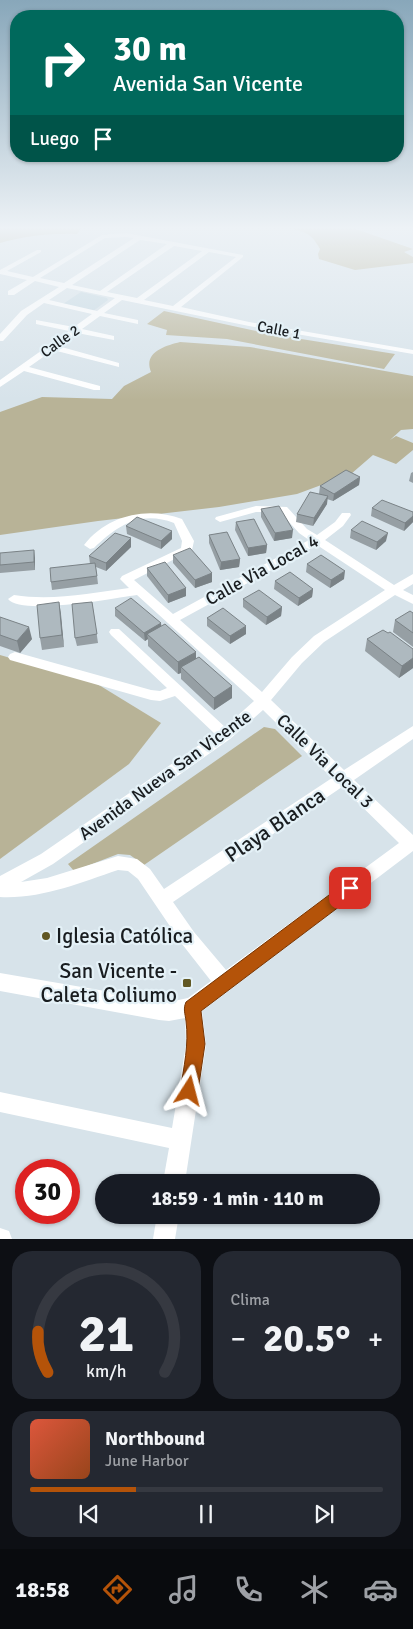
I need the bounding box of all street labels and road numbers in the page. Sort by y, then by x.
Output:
street label: Calle 1 [256,317,302,343]
street label: Calle 2 [37,321,83,361]
street label: Calle Via Local 4 [201,530,323,610]
street label: Avenida Nueva San Vicente [75,705,255,845]
street label: Calle Via Local 3 [272,709,378,813]
street label: Playa Blanca [220,782,330,868]

